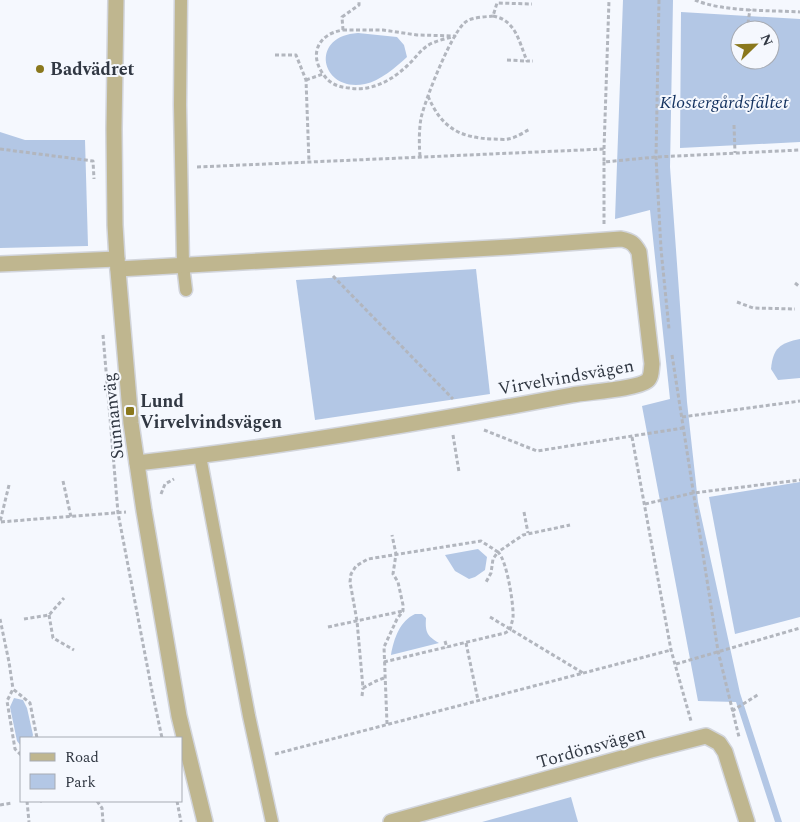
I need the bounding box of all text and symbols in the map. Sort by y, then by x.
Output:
north arrow [730,20,780,70]
text: N [755,31,778,49]
place label: Badvädret [50,56,135,83]
marker: Badvädret [34,63,46,75]
park label: Klostergårdsfältet [660,89,789,116]
street label: Virvelvindsvägen [496,352,636,403]
street label: Sunnanväg [96,371,131,461]
place label: Lund Virvelvindsvägen [140,388,282,436]
marker: Lund Virvelvindsvägen [124,405,136,417]
street label: Tordönsvägen [533,719,649,776]
legend [20,737,182,802]
text: Road [65,746,99,769]
text: Park [65,771,96,794]

